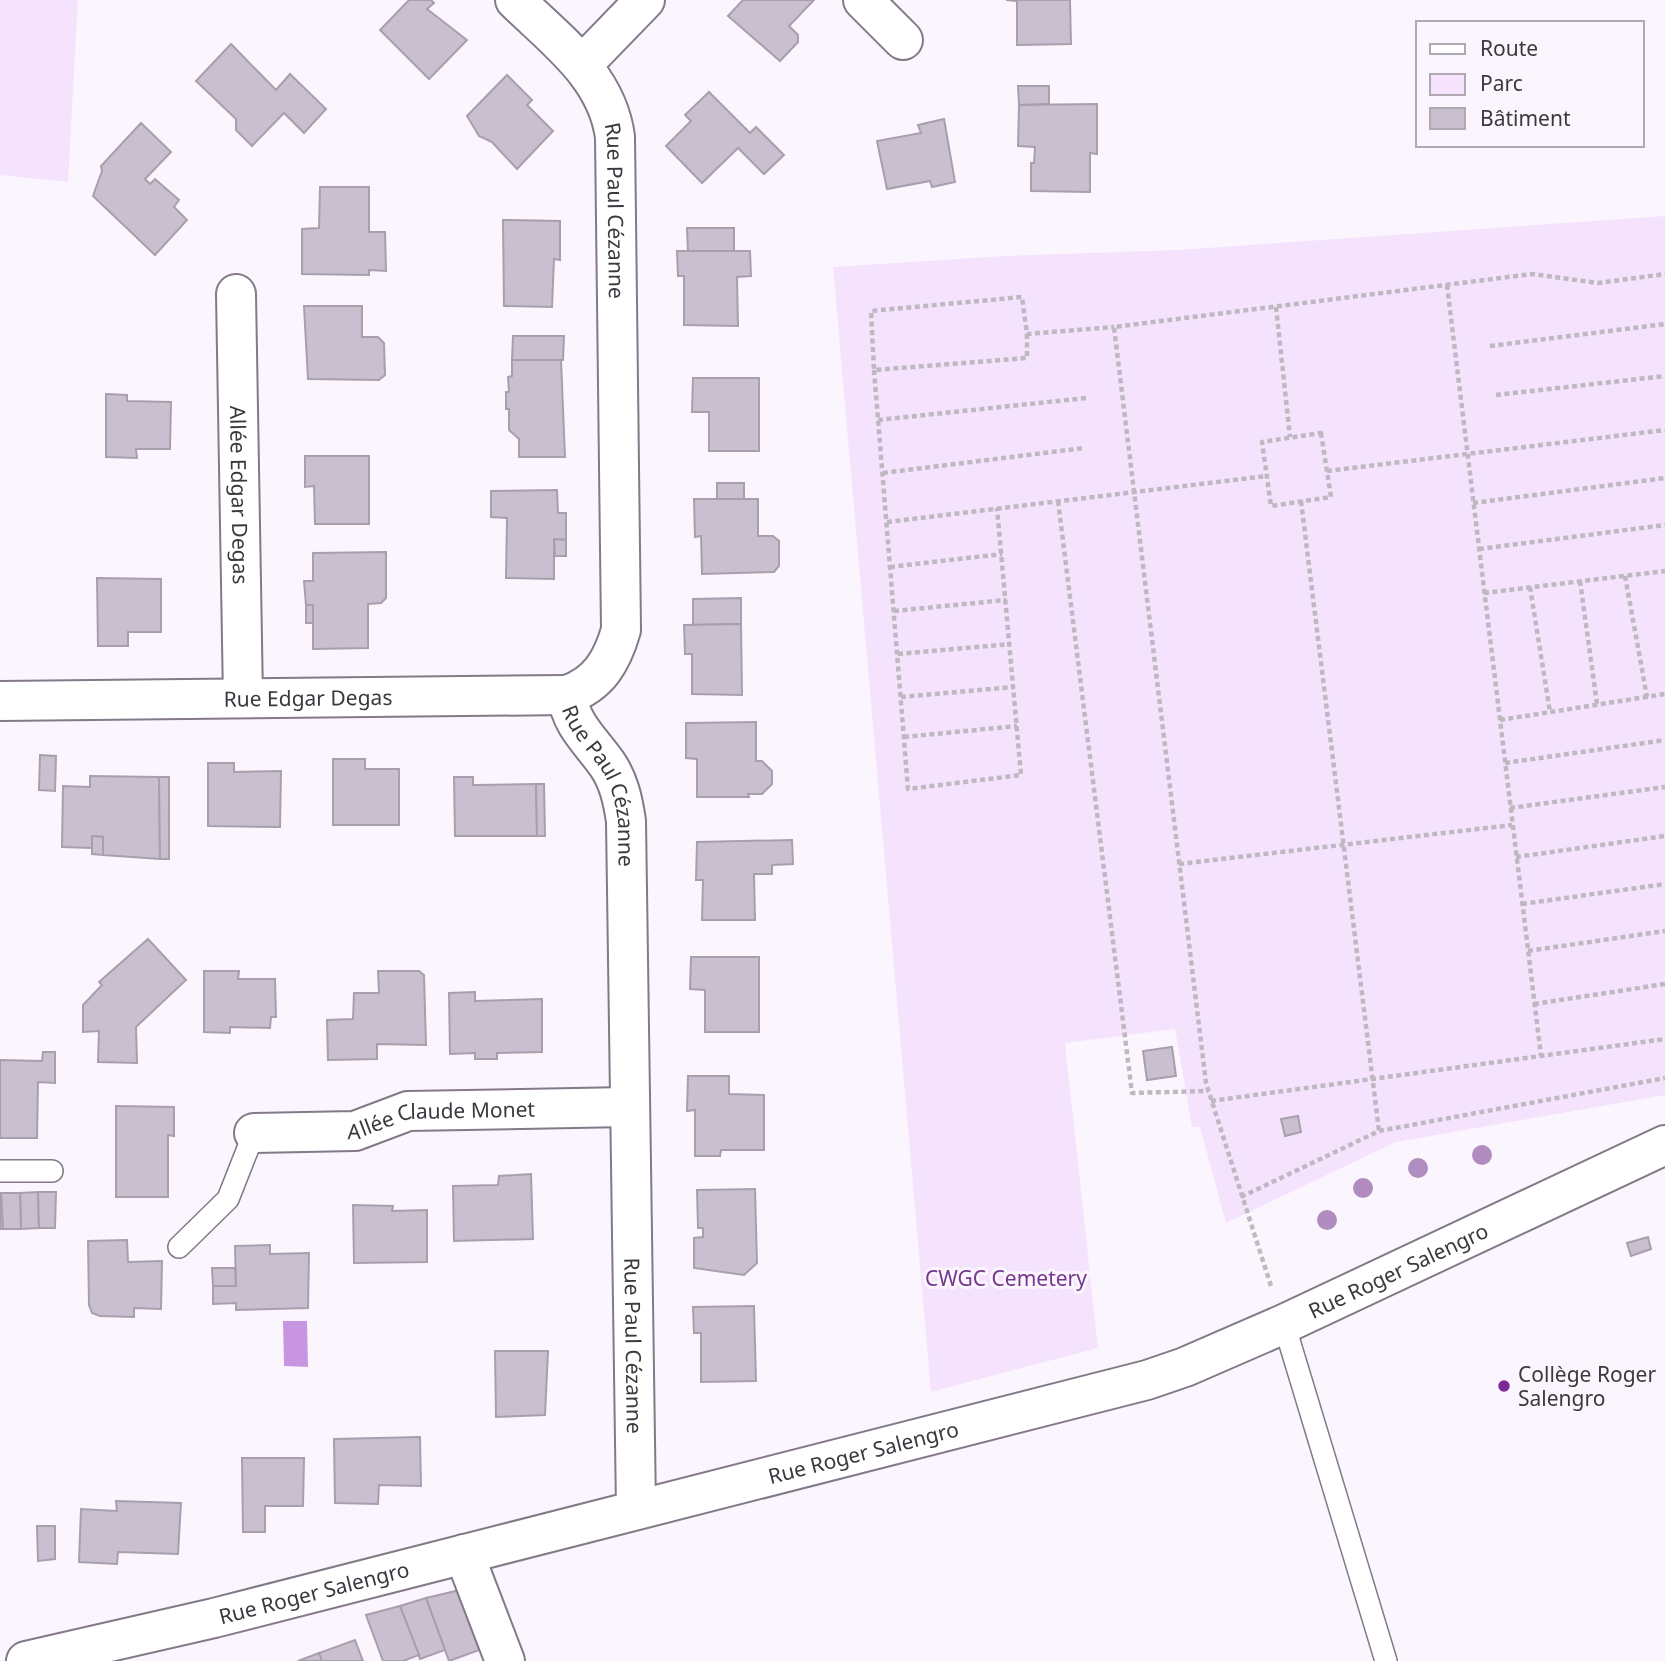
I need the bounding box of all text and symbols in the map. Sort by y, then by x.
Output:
legend [1416,21,1644,147]
text: Route [1480,34,1538,62]
text: Parc [1480,69,1523,97]
text: Bâtiment [1480,104,1571,132]
street label: Rue Paul Cézanne [599,120,631,299]
street label: Allée Edgar Degas [224,405,255,585]
street label: Rue Edgar Degas [223,683,393,713]
street label: Rue Paul Cézanne [556,701,641,867]
street label: Allée Claude Monet [347,1095,536,1145]
street label: Rue Roger Salengro [1304,1216,1493,1325]
street label: Rue Paul Cézanne [618,1257,649,1434]
park label: CWGC Cemetery [925,1264,1087,1292]
place label: Collège Roger Salengro [1518,1360,1656,1412]
marker: Collège Roger Salengro [1496,1378,1512,1394]
street label: Rue Roger Salengro [765,1415,962,1490]
street label: Rue Roger Salengro [216,1555,412,1630]

